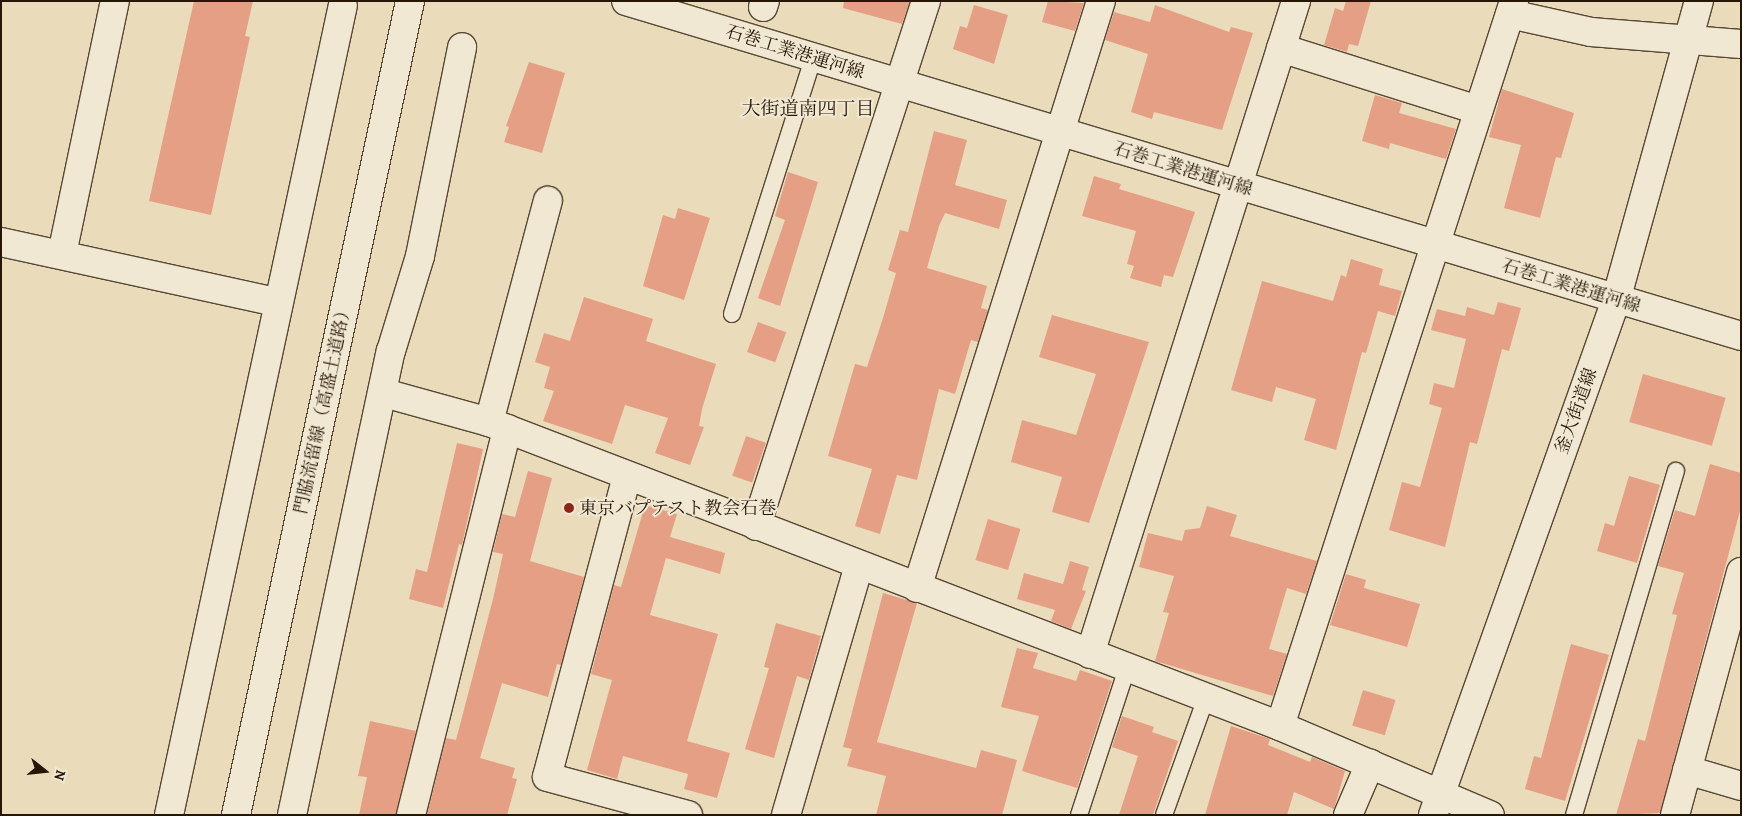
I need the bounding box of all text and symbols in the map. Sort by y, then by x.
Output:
street label: 石巻工業港運河線 [723,21,867,83]
district label: 大街道南四丁目 [742,99,874,121]
street label: 石巻工業港運河線 [1111,138,1255,200]
street label: 石巻工業港運河線 [1499,255,1643,317]
street label: 門脇流留線（高盛土道路） [290,300,356,516]
street label: 釜大街道線 [1550,365,1602,457]
place label: 東京バプテスト教会石巻 [579,497,777,519]
marker: 東京バプテスト教会石巻 [563,502,575,514]
north arrow [20,746,70,796]
text: N [49,768,70,783]

